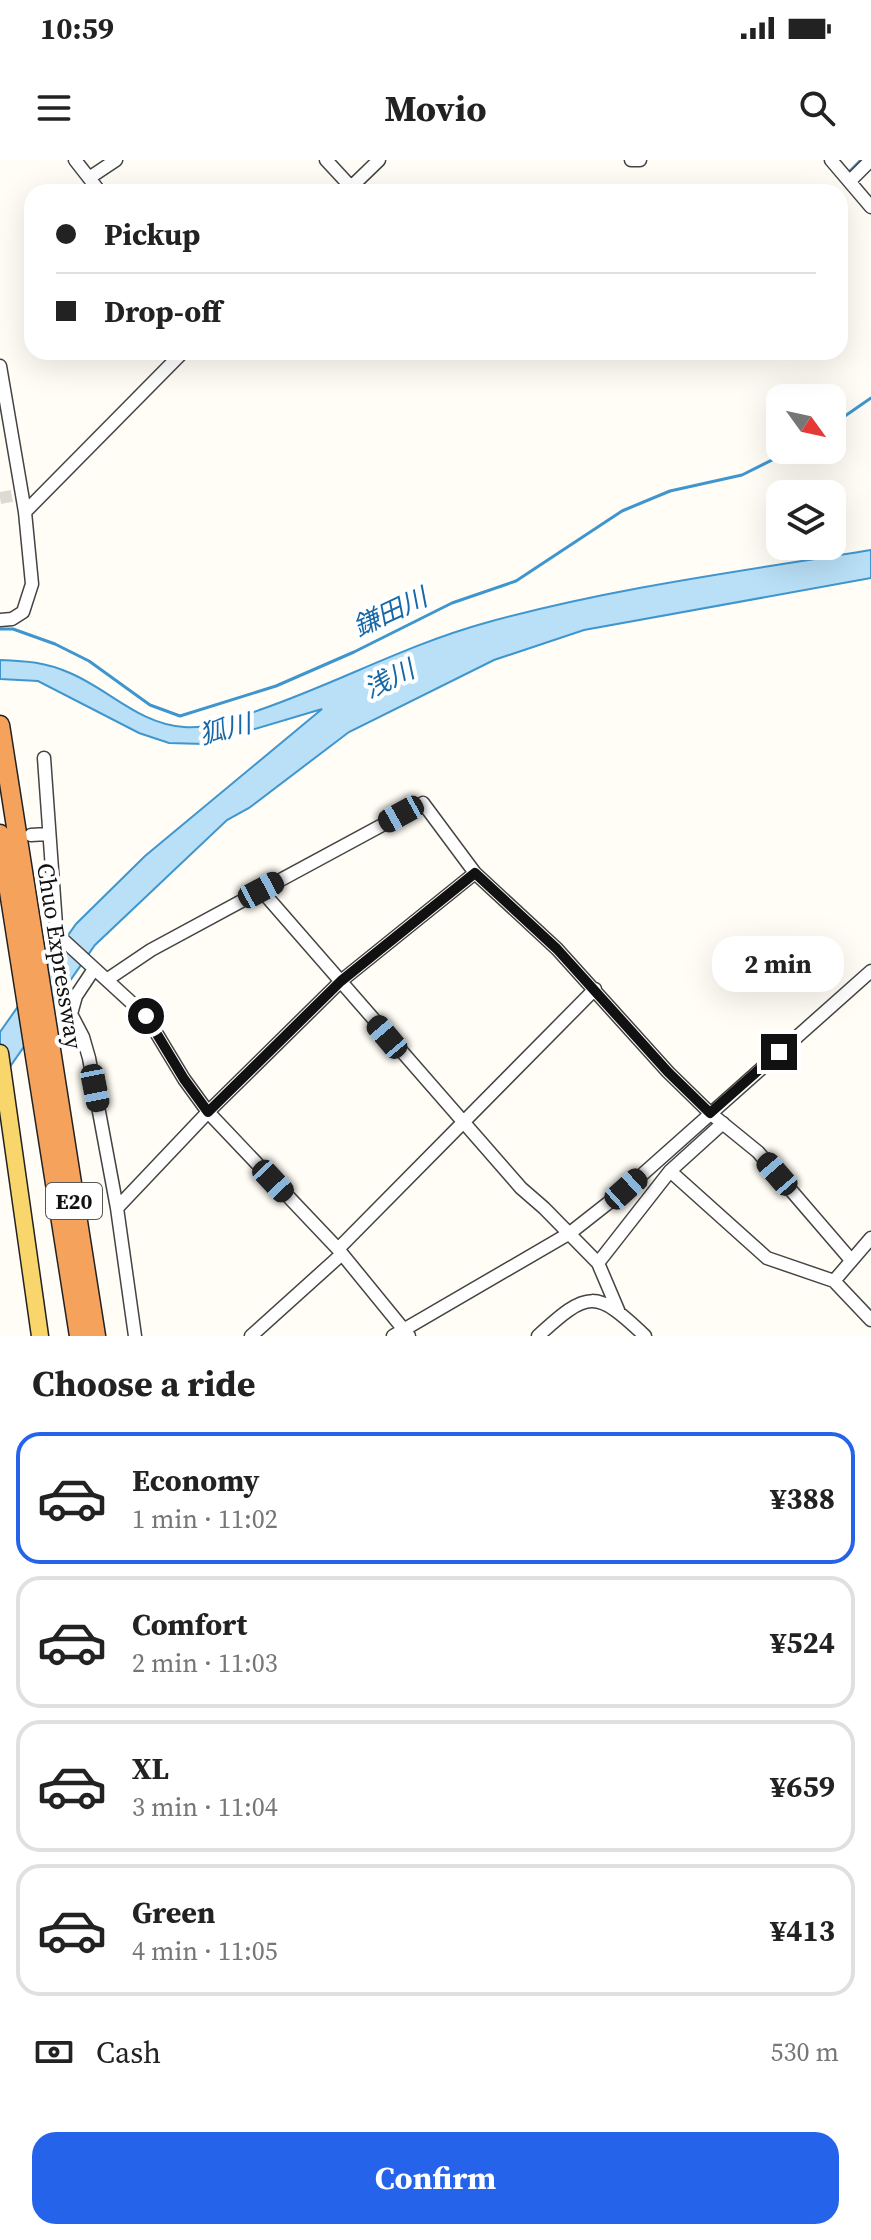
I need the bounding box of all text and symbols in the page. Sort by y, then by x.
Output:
text: 10:59 [40,8,114,49]
text: Movio [384,84,487,133]
icon: menu [32,86,76,130]
icon: search [795,86,839,130]
text: Pickup [104,214,200,255]
text: Drop-off [104,291,222,332]
north arrow [766,384,846,464]
map controls [766,384,846,560]
button: layers [766,480,846,560]
water label: 鎌田川 [347,578,436,645]
water label: 浅川 [358,650,423,707]
water label: 狐川 [195,705,257,753]
car [374,792,428,836]
street label: Chuo Expressway [29,861,91,1052]
car [234,868,288,912]
callout: 2 min [713,936,845,992]
text: 2 min [744,946,812,982]
route start [128,998,164,1034]
car [362,1011,412,1063]
route end [761,1034,797,1070]
car [79,1062,111,1114]
car [752,1148,802,1200]
car [248,1155,298,1207]
car [600,1164,652,1214]
road number: E20 [46,1183,102,1219]
text: Choose a ride [32,1359,255,1408]
text: Economy [132,1460,260,1501]
icon: car [36,1462,108,1534]
text: ¥388 [770,1478,835,1519]
text: 1 min · 11:02 [132,1501,278,1537]
text: Comfort [132,1604,247,1645]
icon: car [36,1606,108,1678]
text: ¥524 [770,1622,835,1663]
text: 2 min · 11:03 [132,1645,278,1681]
text: XL [132,1748,169,1789]
icon: car [36,1750,108,1822]
text: ¥659 [770,1766,835,1807]
text: 3 min · 11:04 [132,1789,278,1825]
text: Green [132,1892,215,1933]
icon: car [36,1894,108,1966]
text: ¥413 [770,1910,835,1951]
text: 4 min · 11:05 [132,1933,278,1969]
icon: cash [32,2030,76,2074]
text: Cash [96,2032,161,2073]
text: 530 m [771,2034,839,2070]
button: Confirm [32,2132,839,2224]

